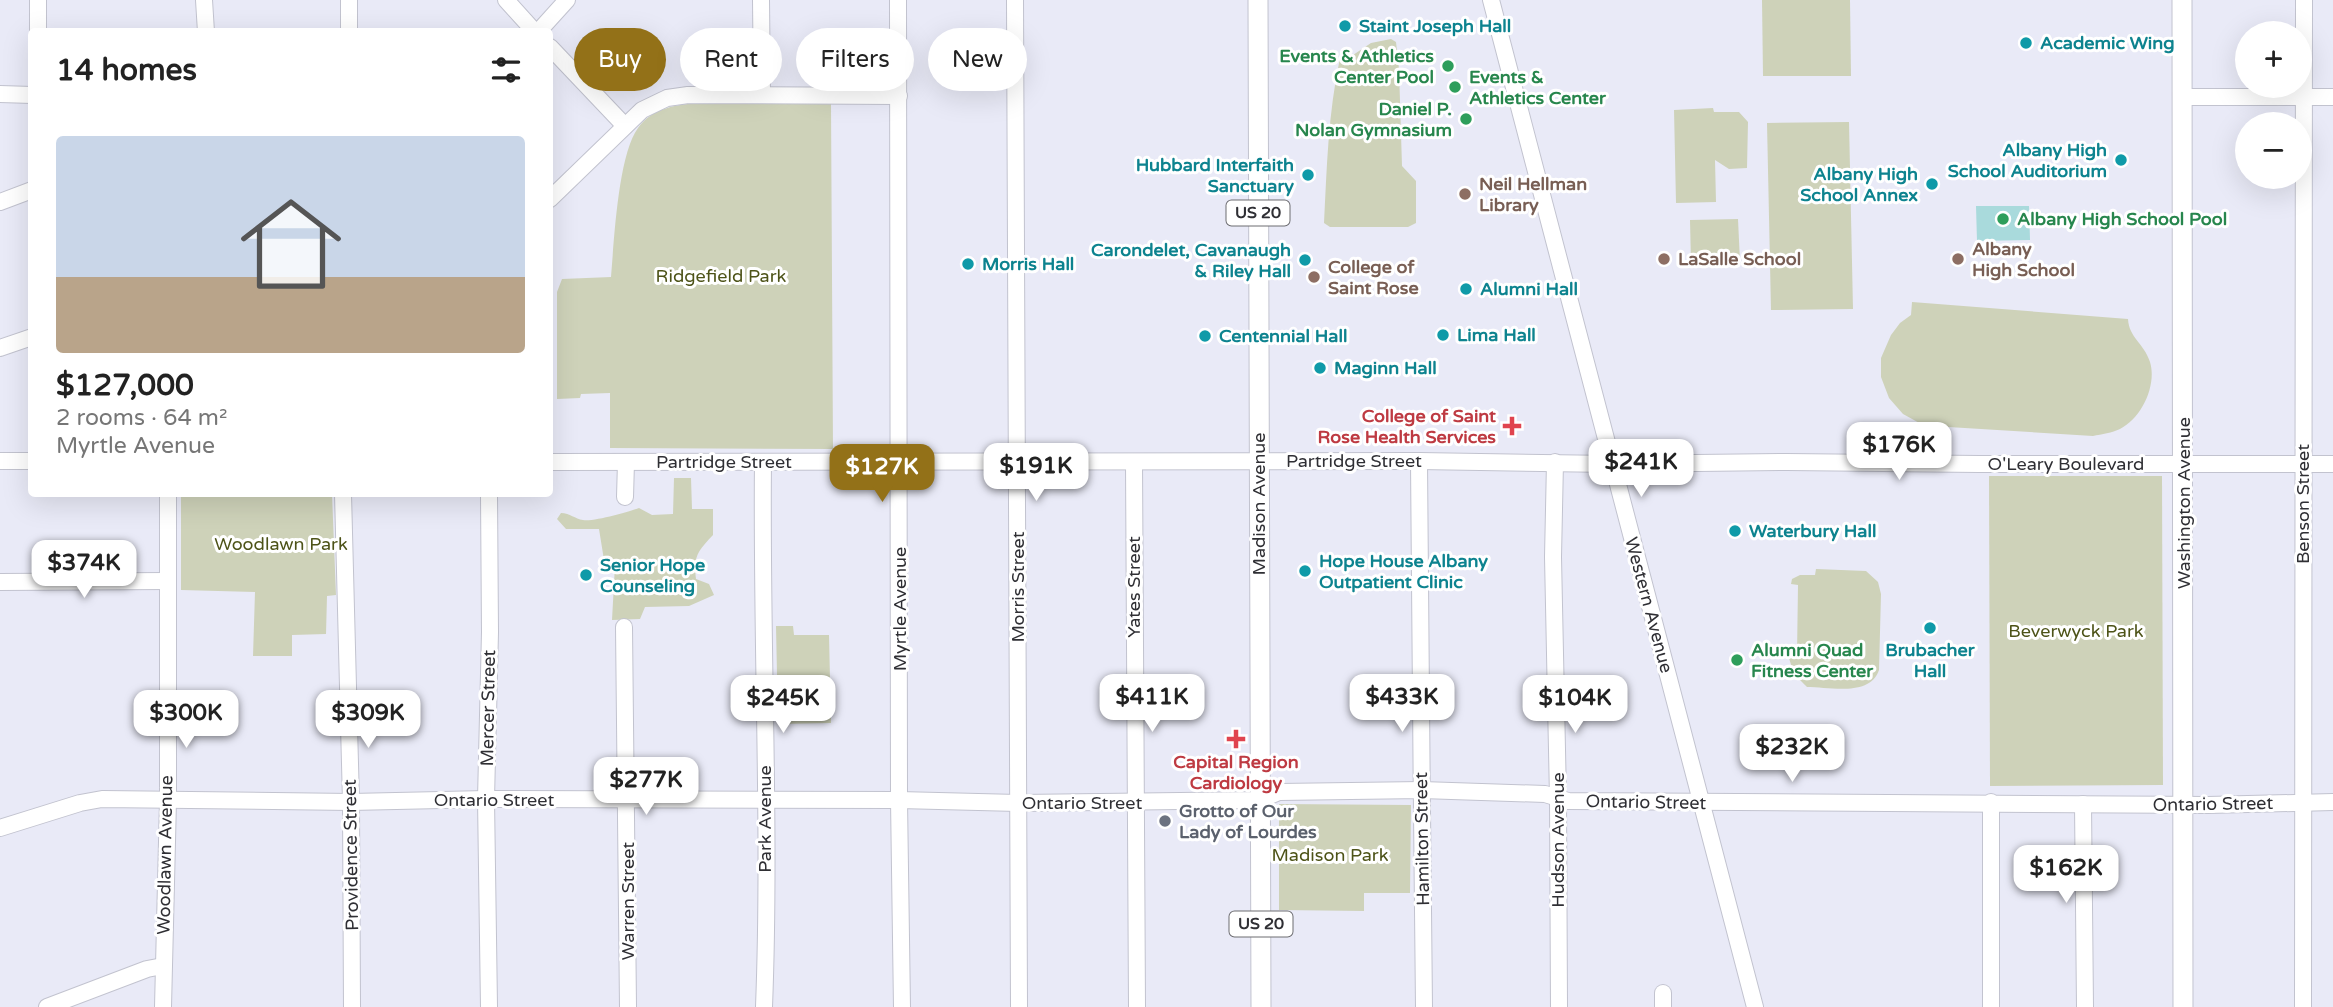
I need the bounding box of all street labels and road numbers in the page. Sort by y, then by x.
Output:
road number: US 20 [1226,200,1290,226]
street label: Washington Avenue [2173,417,2195,589]
street label: Madison Avenue [1248,433,1270,576]
street label: Benson Street [2292,444,2314,564]
street label: Partridge Street [1286,450,1422,472]
street label: Partridge Street [656,451,792,473]
street label: O'Leary Boulevard [1988,453,2144,475]
street label: Morris Street [1007,531,1029,643]
street label: Western Avenue [1620,535,1678,675]
street label: Yates Street [1123,536,1145,638]
street label: Myrtle Avenue [889,547,911,671]
street label: Mercer Street [476,649,500,767]
street label: Park Avenue [754,765,776,873]
street label: Hamilton Street [1410,772,1434,906]
street label: Hudson Avenue [1547,772,1569,908]
street label: Woodlawn Avenue [153,775,177,935]
street label: Providence Street [339,779,363,931]
street label: Ontario Street [434,789,554,811]
street label: Ontario Street [1585,790,1707,814]
street label: Ontario Street [1022,792,1142,814]
street label: Ontario Street [2152,792,2274,816]
street label: Warren Street [617,842,639,960]
road number: US 20 [1230,912,1292,936]

